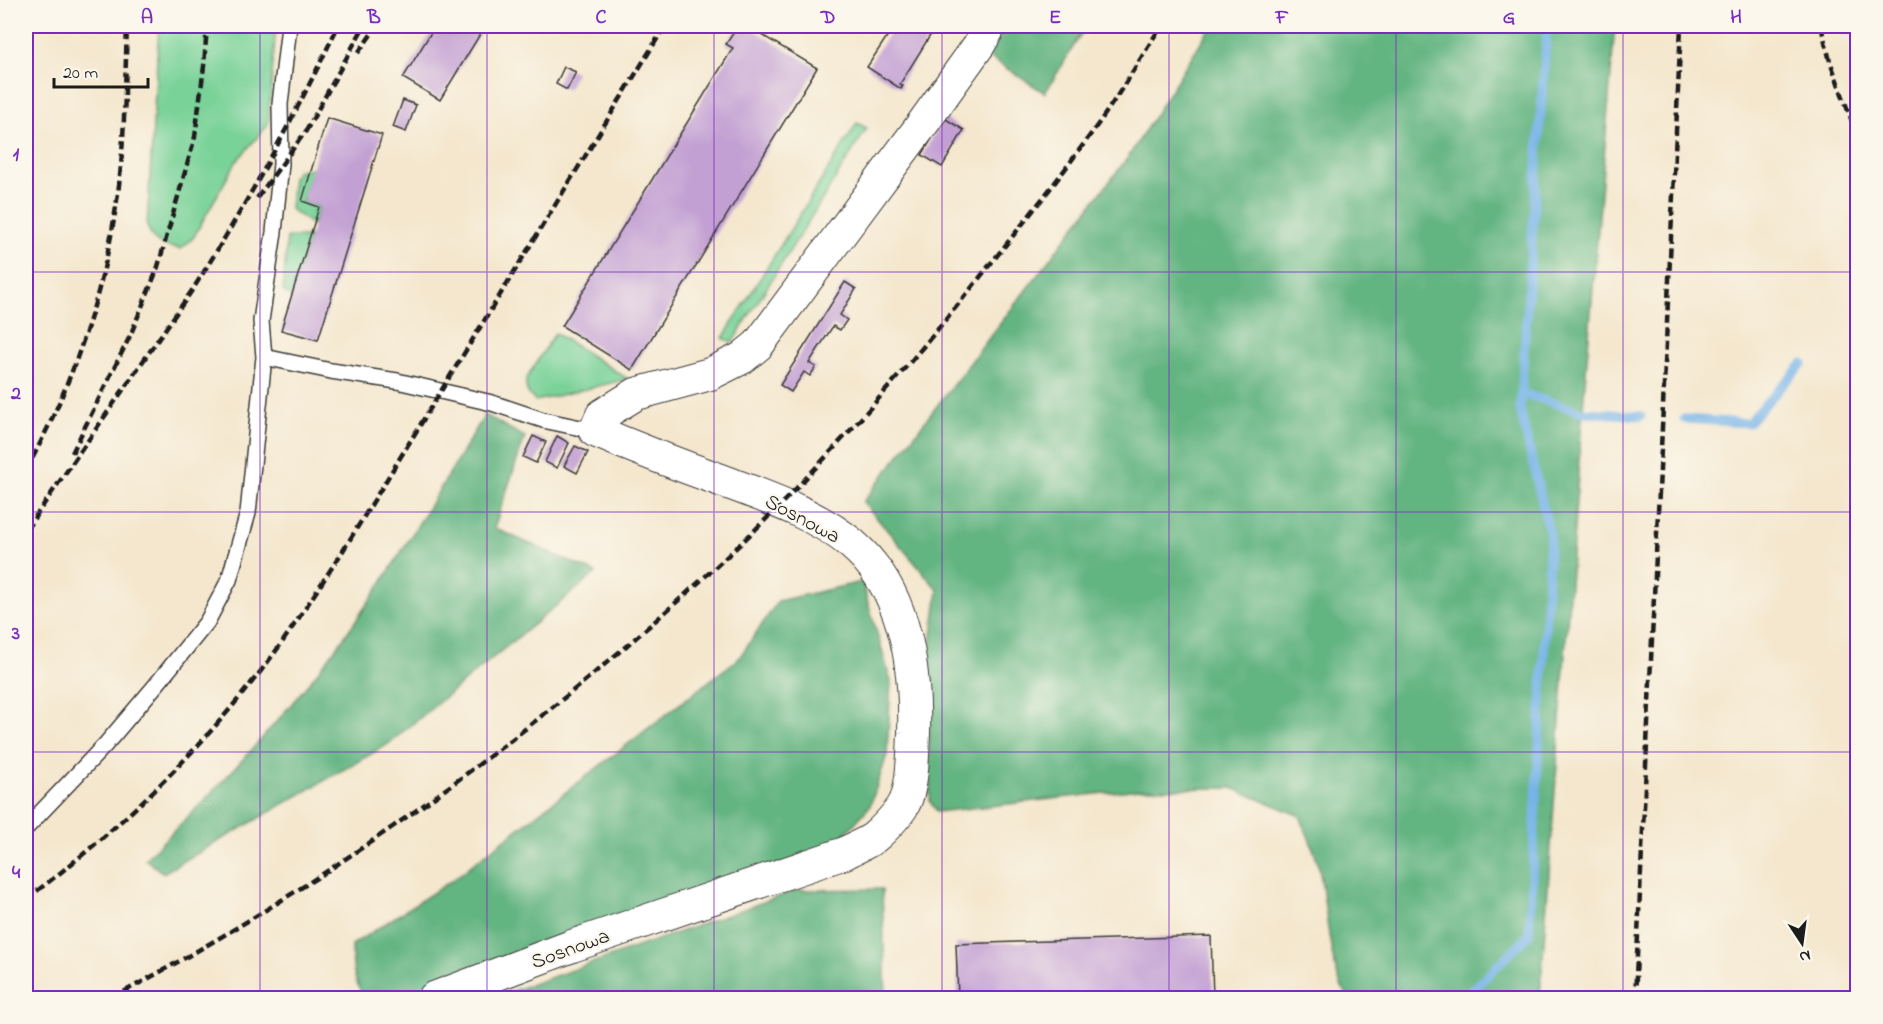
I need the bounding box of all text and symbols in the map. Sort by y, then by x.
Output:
text: A [141,4,153,33]
text: B [366,4,381,33]
text: C [596,4,607,33]
text: D [820,4,835,33]
text: E [1049,4,1061,33]
text: F [1275,4,1289,33]
text: G [1503,4,1516,33]
text: H [1730,4,1742,33]
scale bar [54,51,148,89]
text: 20 m [63,61,98,87]
text: 1 [13,141,20,170]
text: 2 [10,380,21,409]
street label: Sosnowa [759,487,845,552]
text: 3 [11,620,20,649]
text: 4 [12,859,21,888]
north arrow [1772,913,1832,973]
street label: Sosnowa [527,922,614,978]
text: N [1797,943,1813,969]

